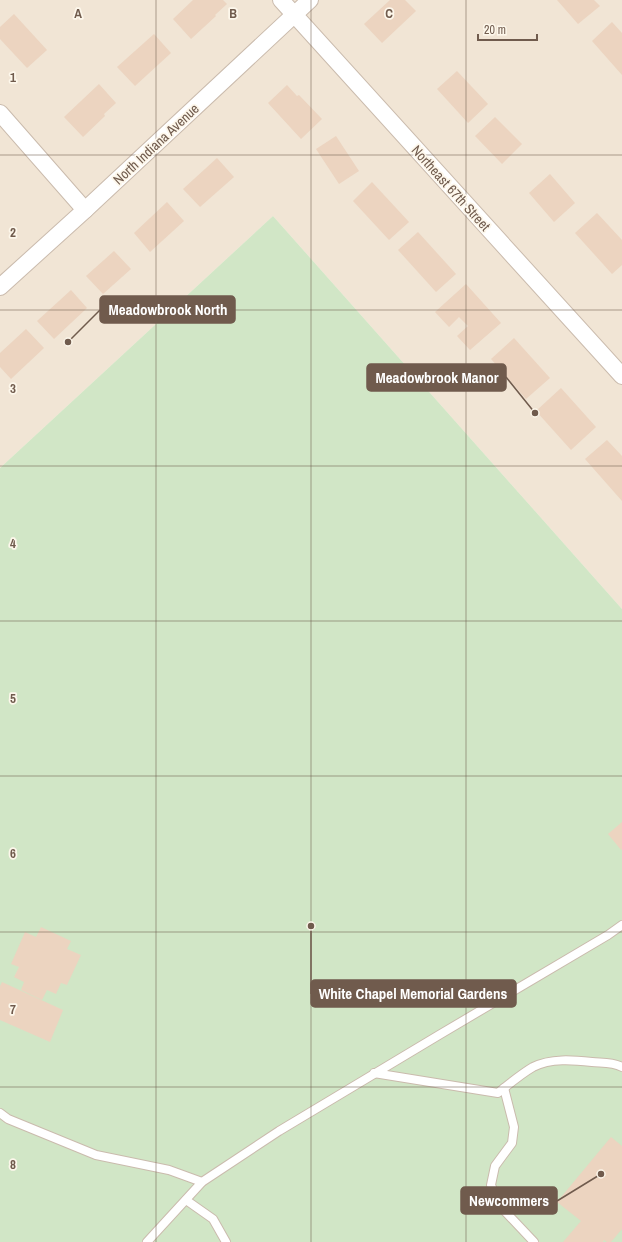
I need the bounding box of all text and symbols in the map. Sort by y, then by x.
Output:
text: A [74,5,82,22]
text: B [229,5,237,22]
text: C [385,5,393,22]
scale bar [478,16,537,42]
text: 20 m [484,22,506,38]
text: 1 [10,69,16,86]
street label: North Indiana Avenue [109,100,203,188]
street label: Northeast 67th Street [408,141,494,235]
text: 2 [10,224,16,241]
callout: Meadowbrook North [100,296,235,323]
text: Meadowbrook North [109,299,227,320]
callout: Meadowbrook Manor [367,364,506,391]
text: Meadowbrook Manor [375,367,499,388]
text: 3 [10,380,16,397]
text: 4 [10,535,16,552]
text: 5 [10,690,16,707]
text: 6 [10,845,16,862]
callout: White Chapel Memorial Gardens [311,980,516,1007]
text: White Chapel Memorial Gardens [319,983,507,1004]
text: 7 [10,1001,16,1018]
text: 8 [10,1156,16,1173]
callout: Newcommers [461,1187,557,1214]
text: Newcommers [469,1190,549,1211]

